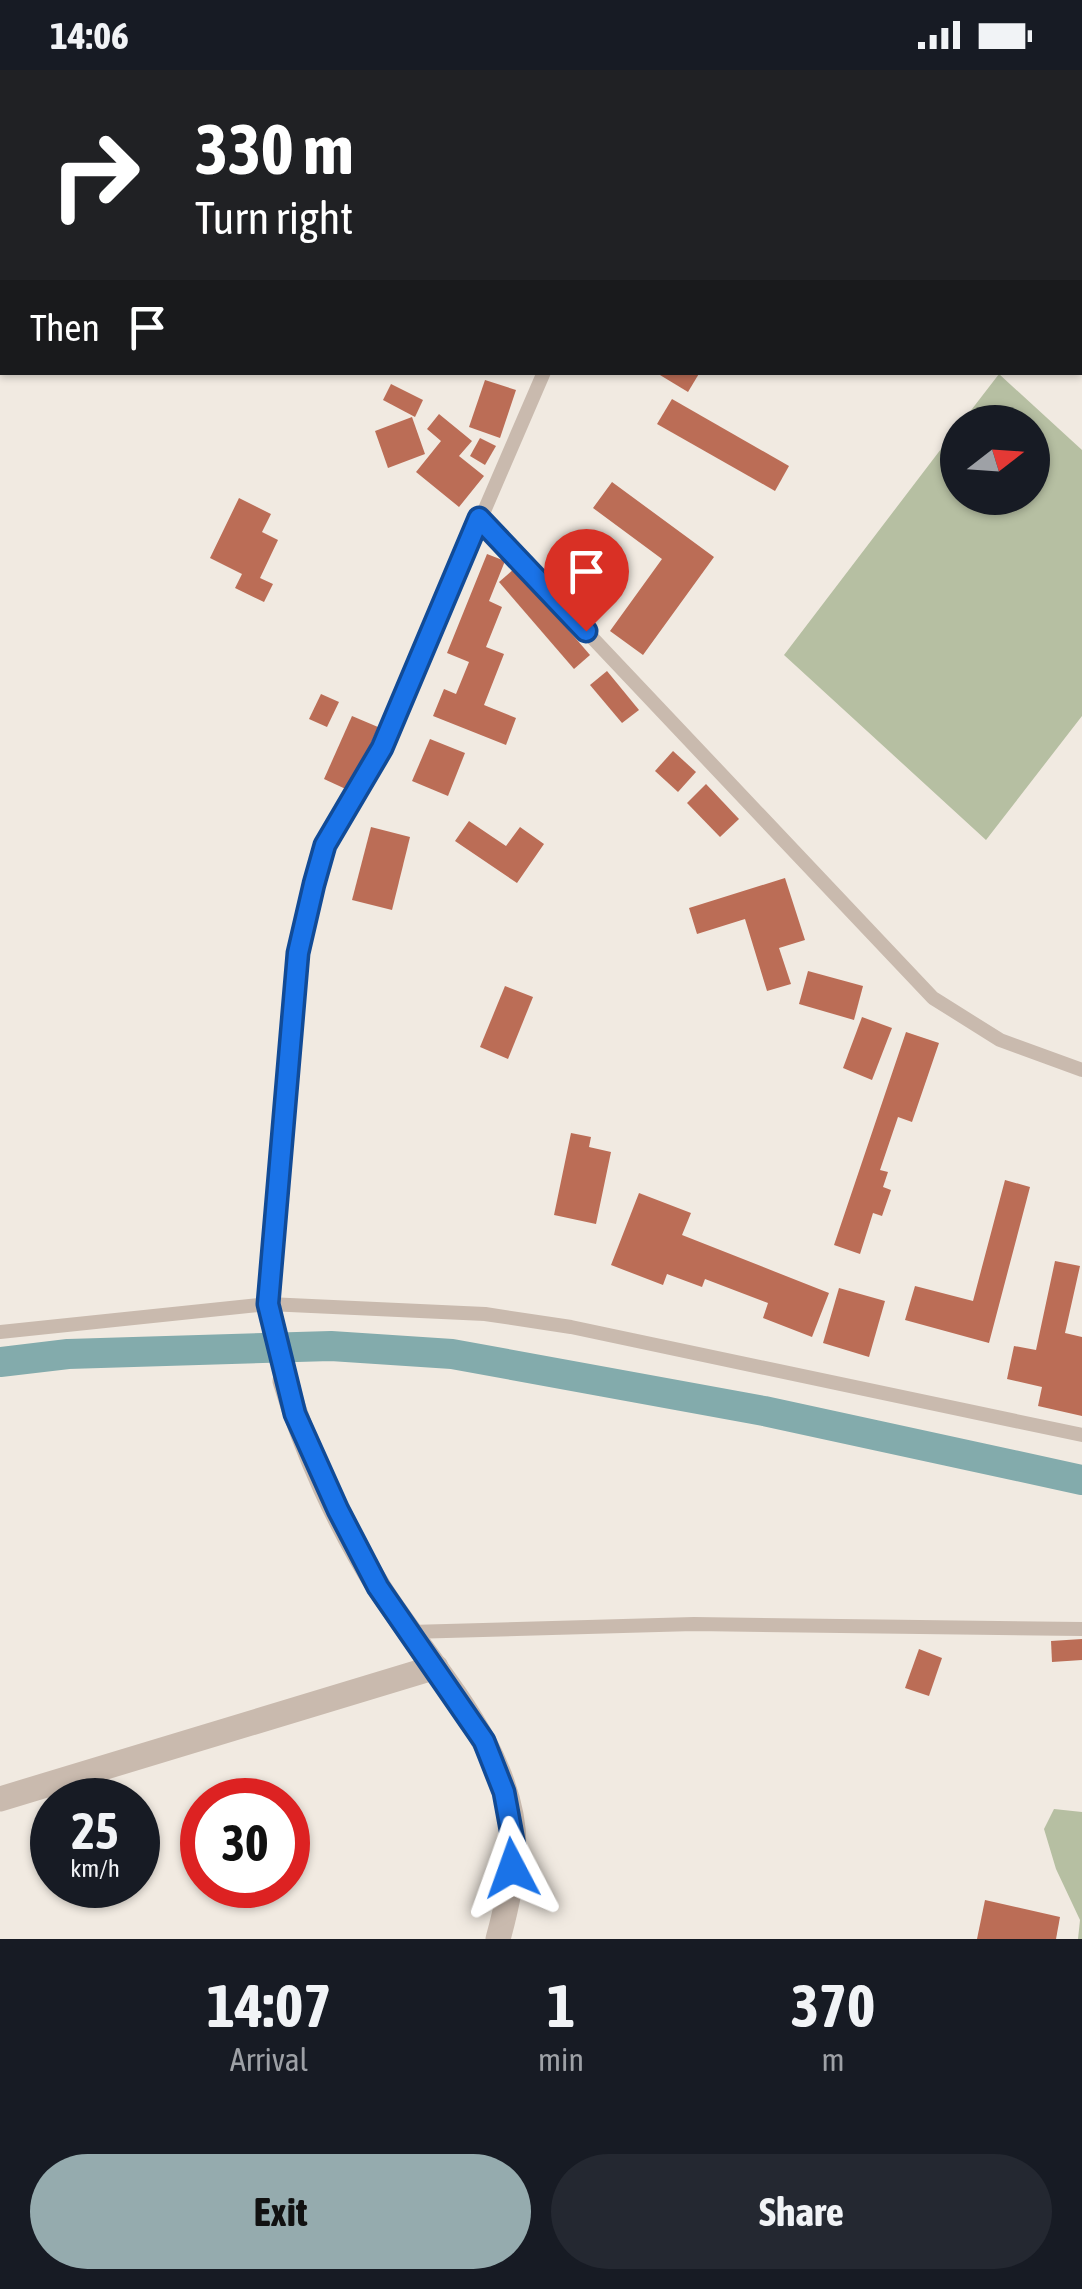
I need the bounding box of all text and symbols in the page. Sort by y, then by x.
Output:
text: 14:06 [50,14,129,57]
text: 330 m [195,109,354,189]
icon: right [30,110,160,240]
text: Turn right [195,192,353,244]
icon: arrive [120,300,175,355]
text: Then [30,306,100,349]
north arrow [940,405,1050,515]
map controls [940,405,1050,515]
pin [544,529,629,632]
icon: arrive [559,544,614,599]
speed limit sign: 30 [180,1778,310,1908]
text: 25 [71,1802,118,1860]
position arrow [460,1816,564,1920]
text: km/h [70,1854,120,1882]
text: 14:07 [207,1971,331,2040]
text: 1 [547,1971,575,2040]
text: 370 [791,1971,875,2040]
text: Arrival [230,2041,308,2078]
text: min [538,2041,584,2078]
text: m [821,2041,845,2078]
button: Exit [30,2154,531,2269]
button: Share [551,2154,1052,2269]

